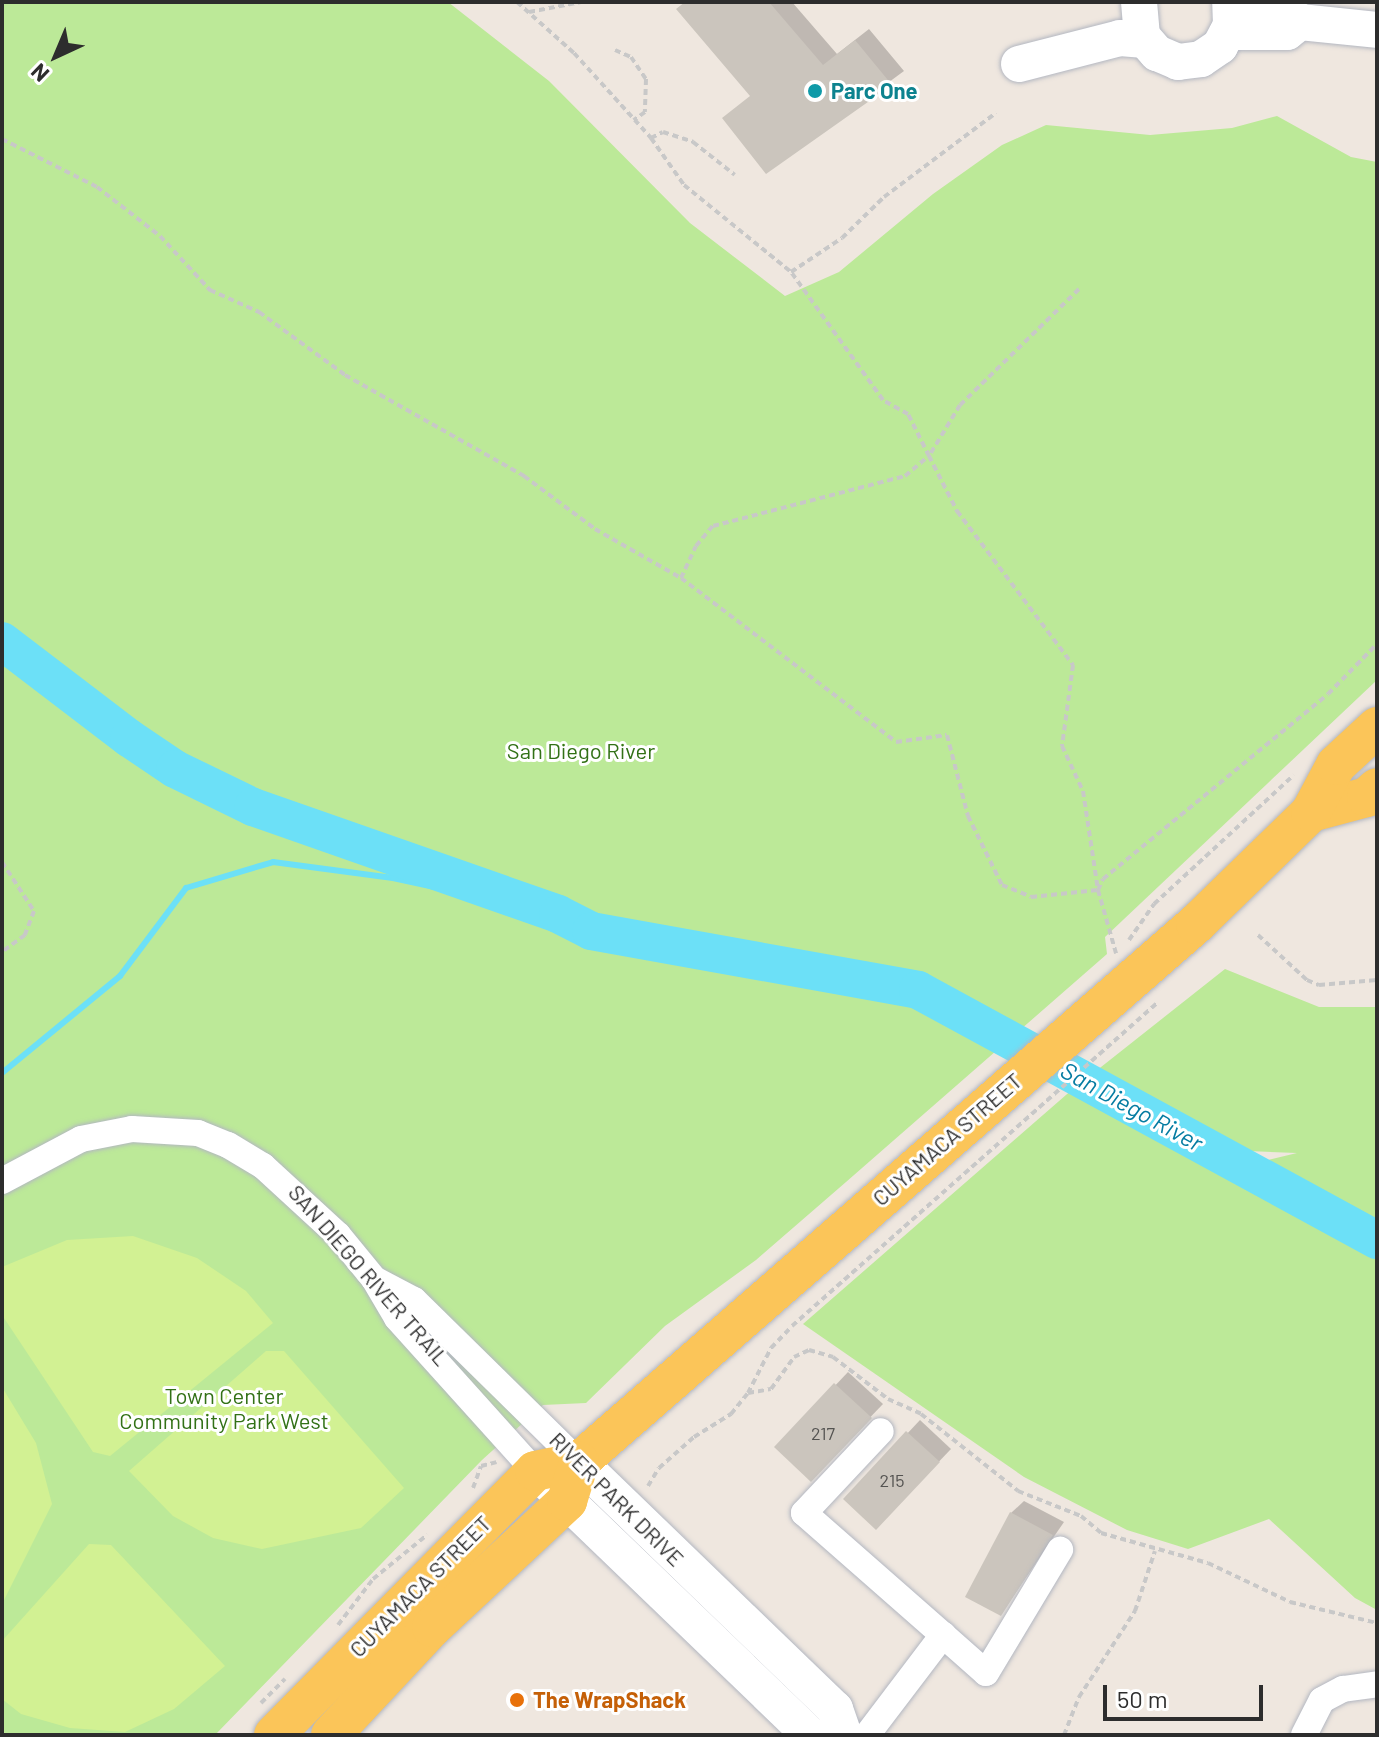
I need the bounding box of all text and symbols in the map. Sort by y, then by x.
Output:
north arrow [16,16,96,96]
text: N [25,59,54,88]
place label: Parc One [831,78,918,104]
marker: Parc One [806,82,824,100]
park label: San Diego River [507,738,655,764]
water label: San Diego River [1056,1055,1208,1157]
street label: CUYAMACA STREET [867,1067,1027,1211]
street label: SAN DIEGO RIVER TRAIL [283,1179,455,1371]
park label: Town Center Community Park West [119,1382,329,1434]
house number: 217 [811,1422,835,1444]
street label: RIVER PARK DRIVE [544,1426,690,1572]
house number: 215 [880,1469,904,1491]
street label: CUYAMACA STREET [344,1510,496,1662]
scale bar [1107,1669,1267,1719]
text: 50 m [1117,1684,1168,1713]
place label: The WrapShack [533,1687,686,1713]
marker: The WrapShack [508,1691,526,1709]

